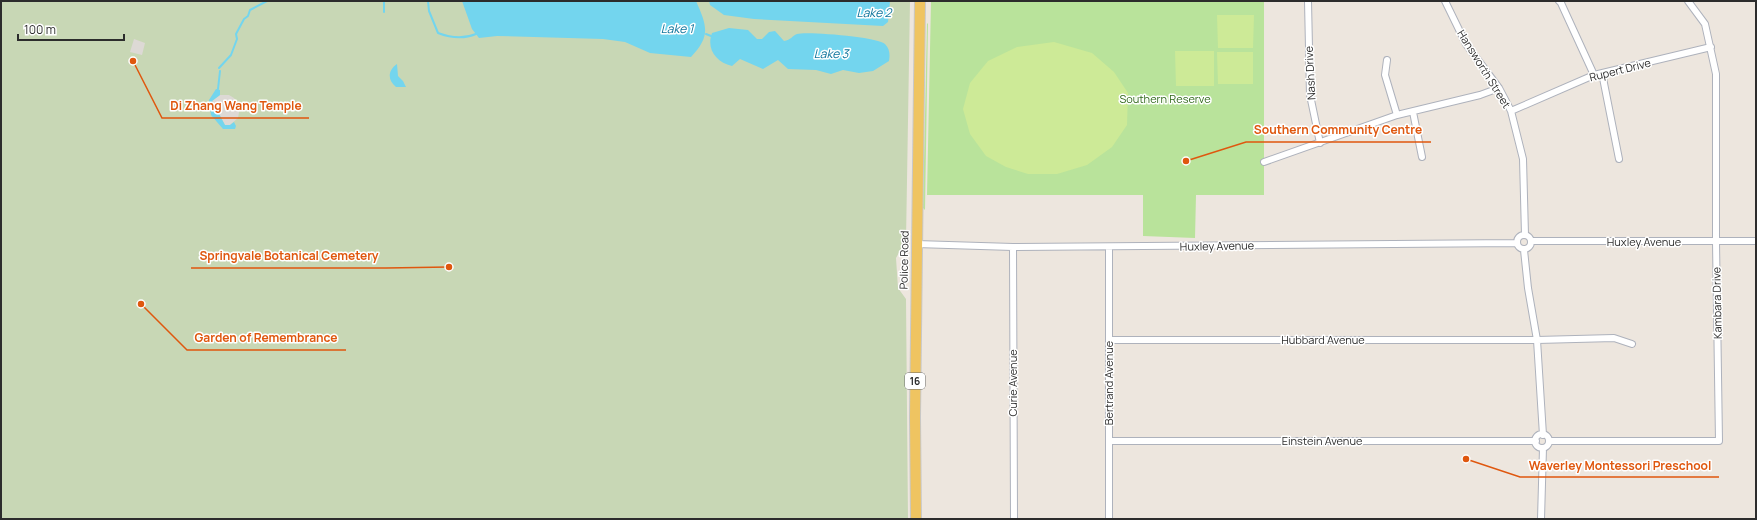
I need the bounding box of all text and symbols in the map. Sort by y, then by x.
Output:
water label: Lake 2 [857,4,893,21]
scale bar [18,16,124,42]
water label: Lake 1 [661,20,695,37]
text: 100 m [24,21,56,38]
street label: Hansworth Street [1454,27,1515,111]
water label: Lake 3 [814,45,850,62]
street label: Nash Drive [1301,45,1318,100]
street label: Rupert Drive [1588,55,1653,84]
park label: Southern Reserve [1119,91,1211,106]
callout: Di Zhang Wang Temple [162,94,309,118]
text: Di Zhang Wang Temple [170,97,302,114]
callout: Southern Community Centre [1246,118,1431,142]
text: Southern Community Centre [1254,121,1422,138]
street label: Police Road [895,230,912,290]
street label: Huxley Avenue [1607,234,1682,249]
street label: Huxley Avenue [1180,237,1255,254]
callout: Springvale Botanical Cemetery [191,244,386,268]
text: Springvale Botanical Cemetery [199,247,379,264]
street label: Kambara Drive [1708,266,1725,339]
callout: Garden of Remembrance [187,326,346,350]
text: Garden of Remembrance [195,329,337,346]
street label: Hubbard Avenue [1281,332,1365,347]
street label: Bertrand Avenue [1101,340,1116,425]
street label: Curie Avenue [1005,349,1020,417]
road number: 16 [905,373,925,389]
street label: Einstein Avenue [1282,433,1363,448]
callout: Waverley Montessori Preschool [1520,453,1719,477]
text: Waverley Montessori Preschool [1529,457,1711,474]

